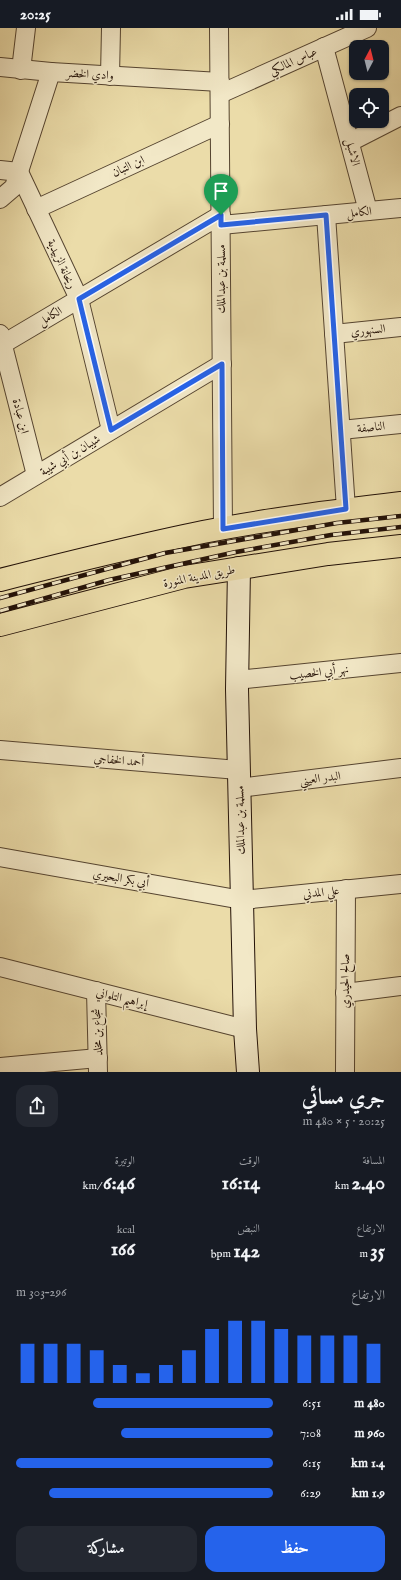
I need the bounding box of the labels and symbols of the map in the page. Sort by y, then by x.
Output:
north arrow [349,40,389,80]
street label: عباس المالكي [267,44,322,82]
street label: وادي الخضر [64,66,114,85]
street label: الاشبل [341,137,363,168]
street label: ابن التبان [109,152,147,181]
pin [204,174,238,215]
street label: الكامل [345,204,373,222]
street label: ريحانة الزبيدية [44,237,80,292]
street label: مسلمة بن عبدالملك [214,244,229,314]
street label: الكامل [35,303,66,330]
street label: السنهوري [350,321,387,342]
street label: ابن عبادة [9,397,32,435]
street label: الناصفة [356,419,386,436]
street label: شيبان بن أبي شيبة [37,431,104,481]
street label: طريق المدينة المنورة [162,562,237,591]
street label: نهر أبي الخصيب [288,661,350,685]
street label: أحمد الخفاجي [93,750,145,772]
street label: البدر العيني [299,768,342,792]
street label: مسلمة بن عبدالملك [232,785,249,855]
street label: أبي بكر البحيري [91,865,151,893]
street label: علي المدني [302,883,341,906]
street label: صالح الحيدري [338,954,355,1008]
street label: إبراهيم التلواني [94,985,151,1016]
street label: شجاع بن مخلد [89,1008,109,1056]

